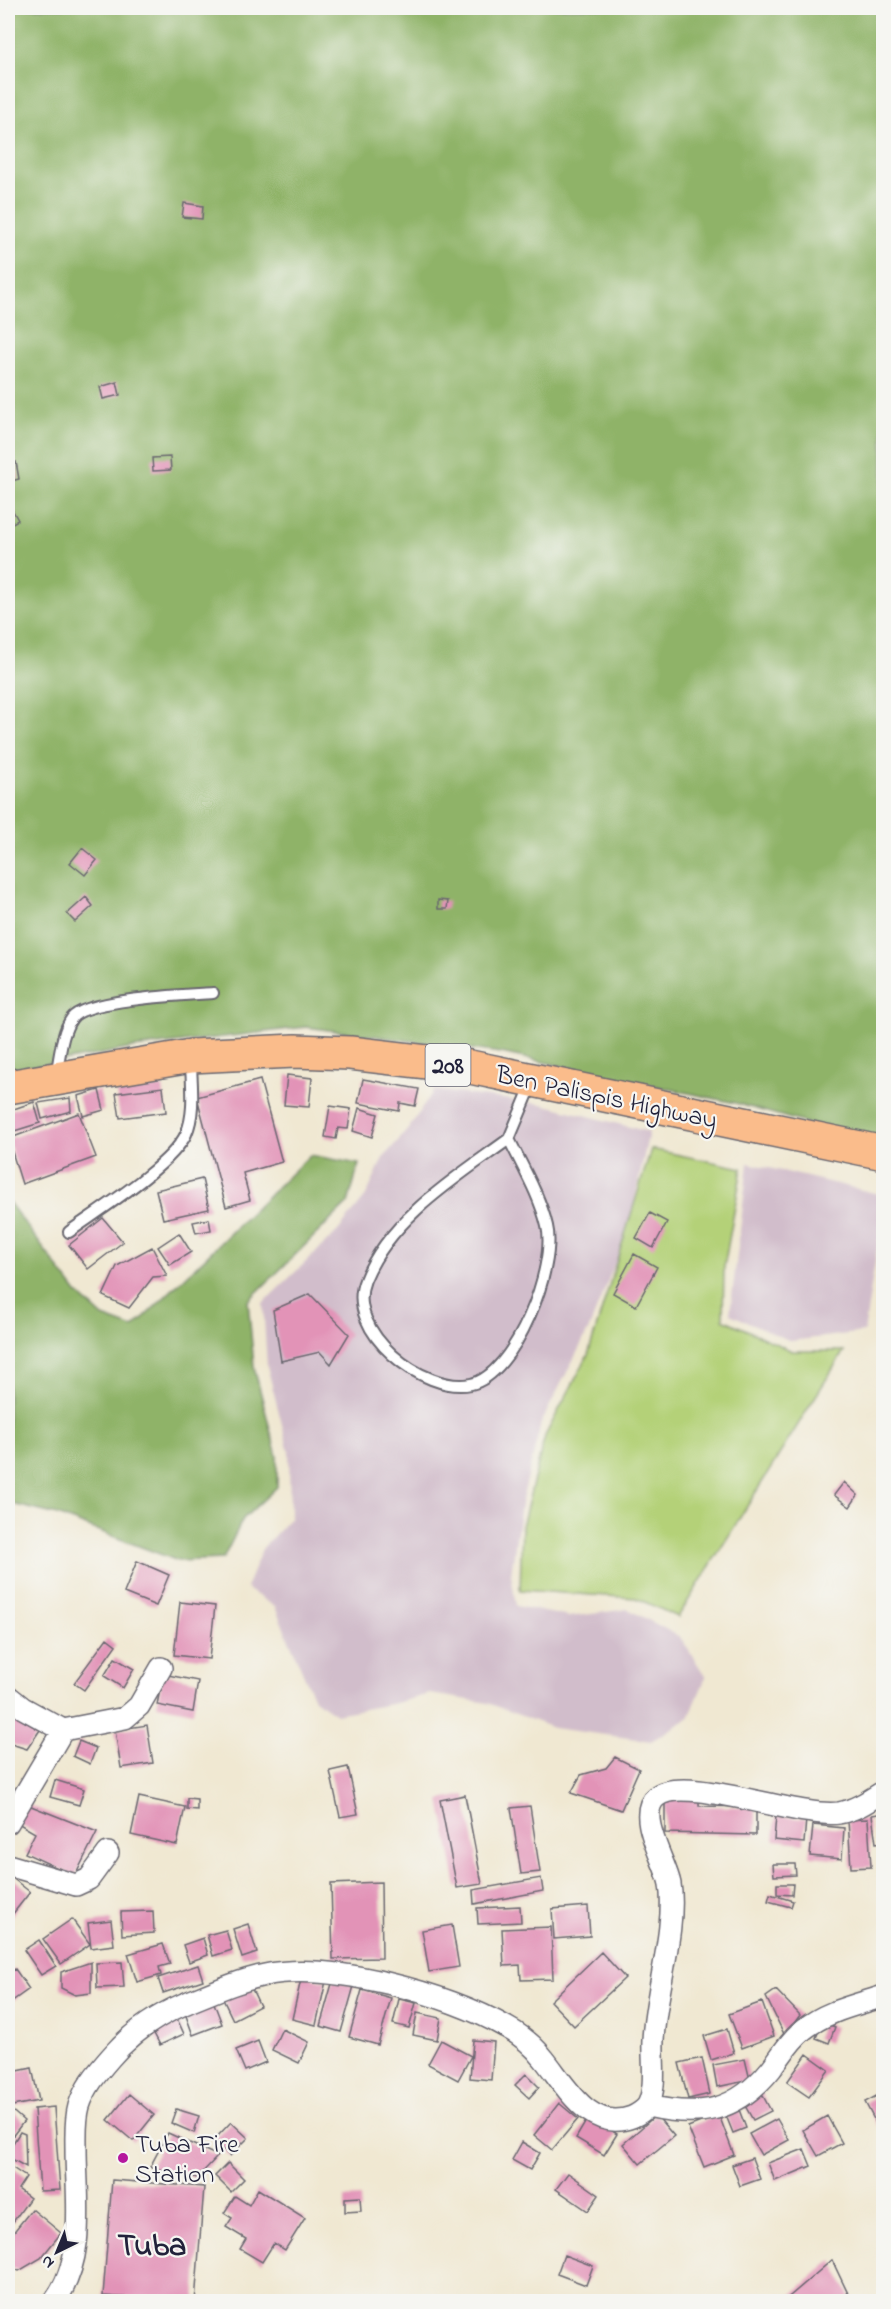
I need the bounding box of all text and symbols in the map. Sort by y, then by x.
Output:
road number: 208 [426,1044,470,1086]
street label: Ben Palispis Highway [491,1057,720,1141]
place label: Tuba Fire Station [135,2127,239,2195]
marker: Tuba Fire Station [116,2151,130,2165]
north arrow [27,2222,87,2282]
district label: Tuba [118,2224,186,2271]
text: N [36,2249,60,2274]

